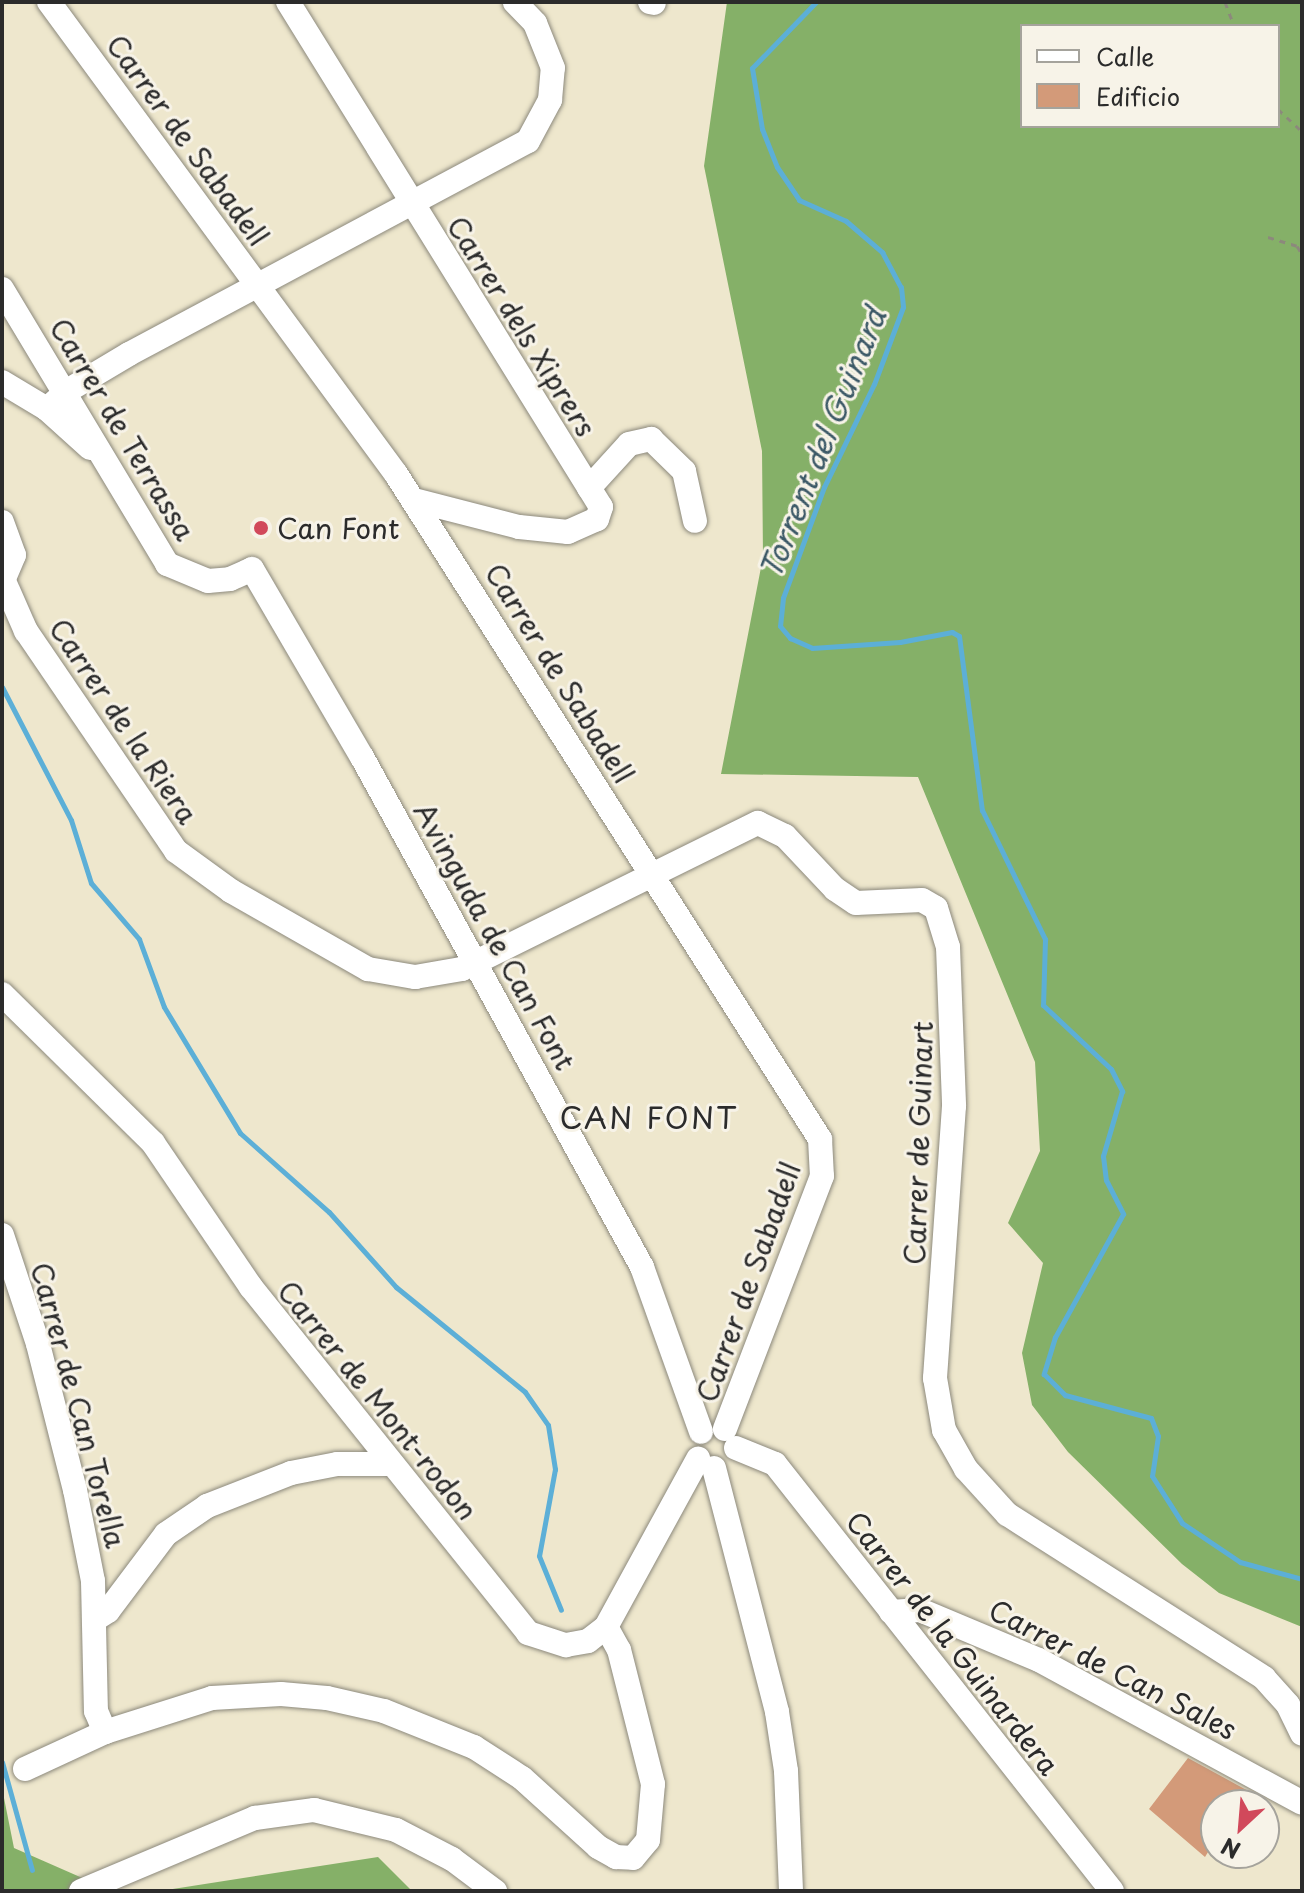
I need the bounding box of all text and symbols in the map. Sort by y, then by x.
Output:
legend [1020,24,1280,128]
street label: Carrer de Sabadell [99,27,277,253]
text: Calle [1096,38,1154,74]
text: Edificio [1096,78,1180,114]
street label: Carrer dels Xiprers [440,209,604,443]
water label: Torrent del Guinard [752,304,892,582]
street label: Carrer de Terrassa [43,311,203,547]
place label: Can Font [277,511,400,545]
marker: Can Font [252,519,270,537]
street label: Carrer de Sabadell [478,556,642,790]
street label: Carrer de la Riera [42,610,206,832]
street label: Avinguda de Can Font [408,797,582,1075]
street label: Carrer de Guinart [897,1020,939,1266]
district label: CAN FONT [560,1099,738,1135]
street label: Carrer de Sabadell [689,1156,807,1408]
street label: Carrer de Can Torella [25,1258,133,1552]
street label: Carrer de Mont-rodon [271,1273,485,1527]
street label: Carrer de la Guinardera [839,1504,1067,1782]
street label: Carrer de Can Sales [983,1591,1243,1747]
north arrow [1200,1789,1280,1869]
text: N [1215,1831,1245,1868]

